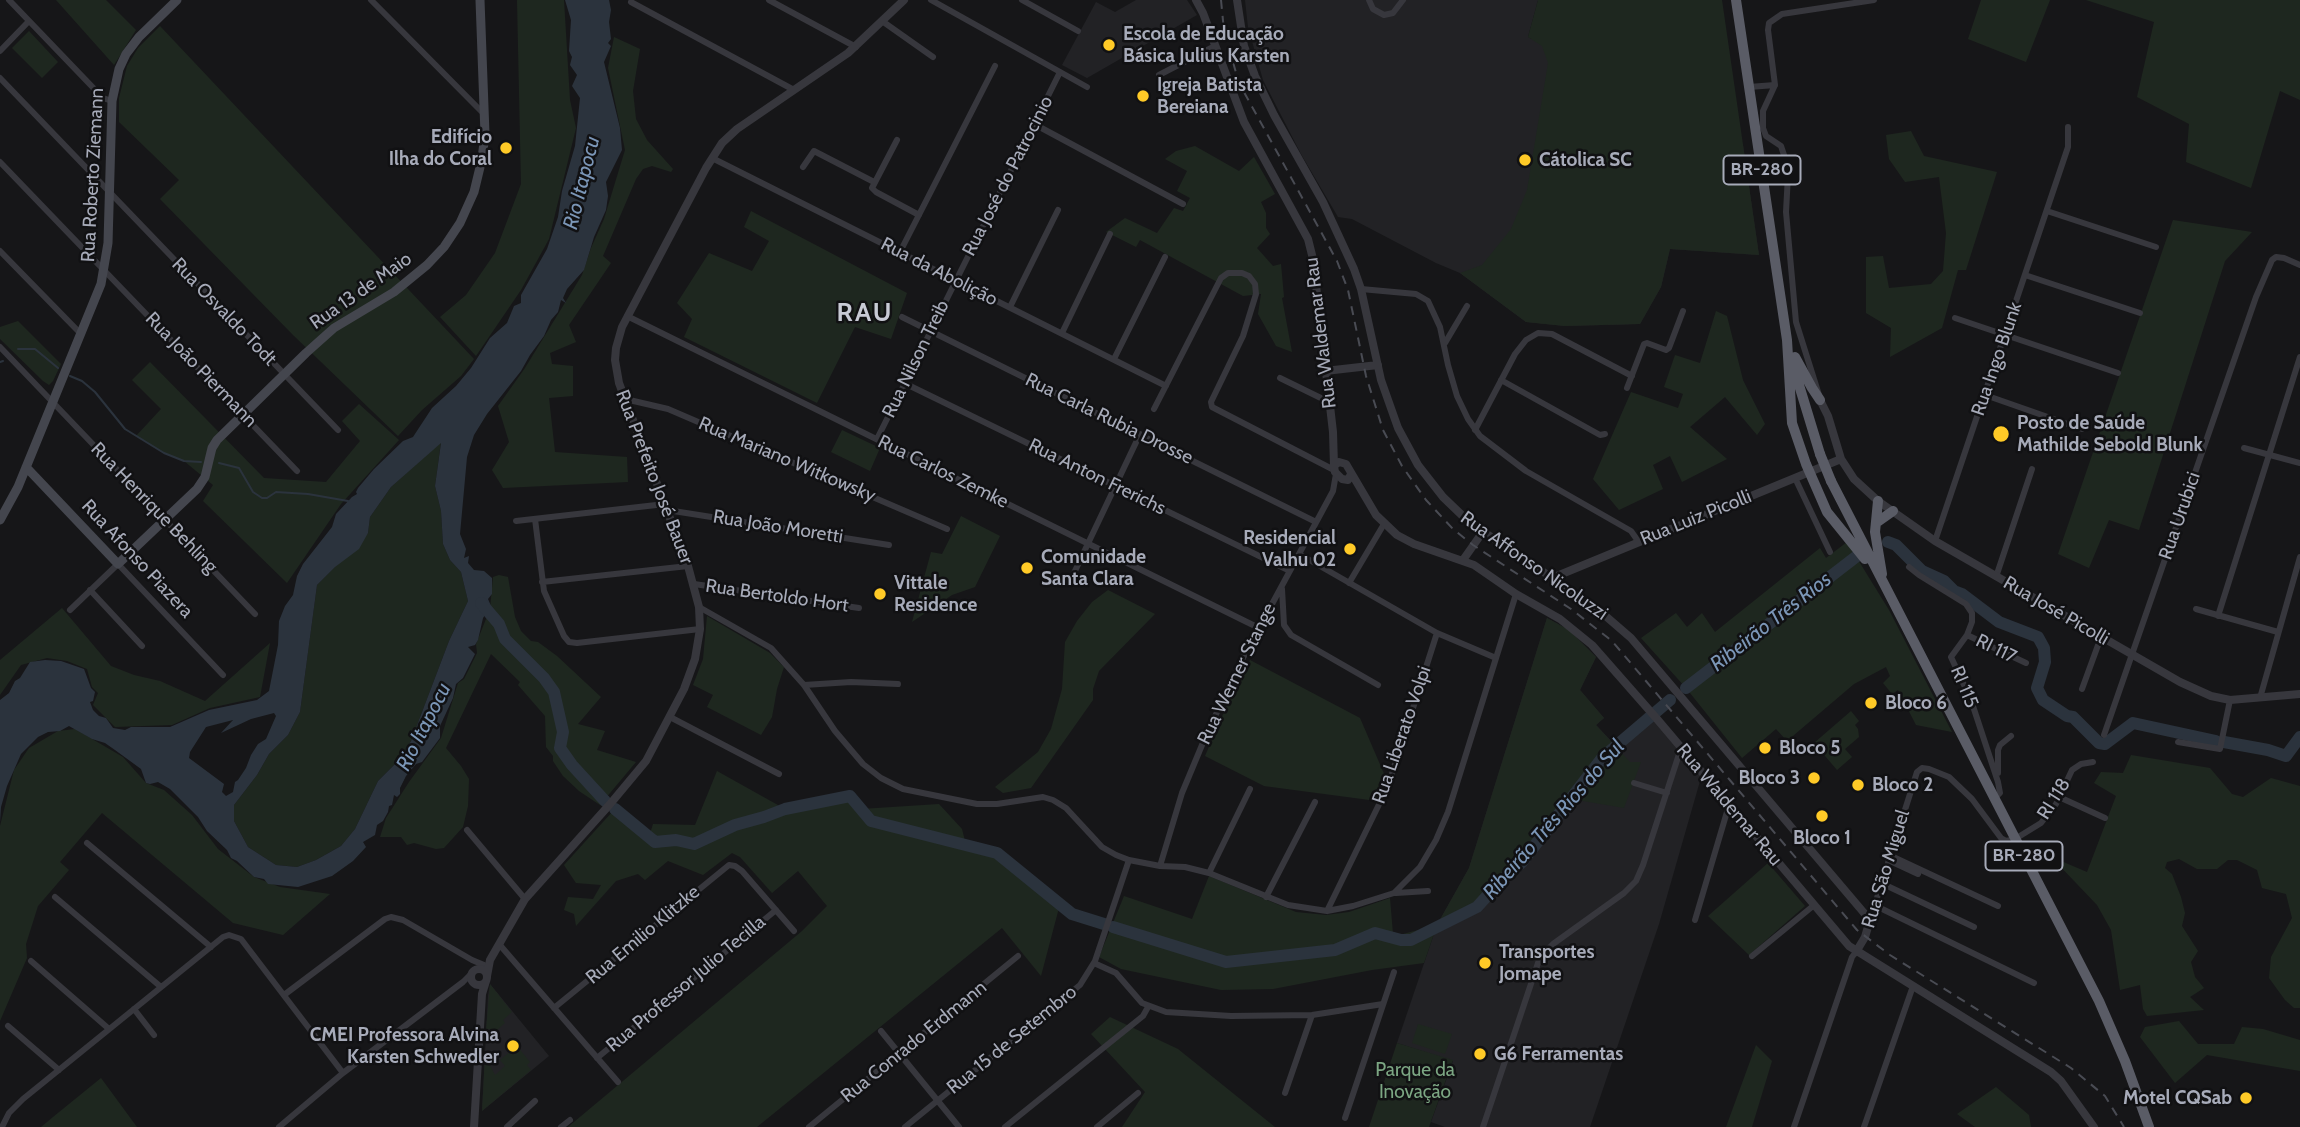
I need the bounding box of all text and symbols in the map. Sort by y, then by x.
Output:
place label: Escola de Educação Básica Julius Karsten [1123,23,1290,67]
marker: Escola de Educação Básica Julius Karsten [1101,37,1117,53]
place label: Igreja Batista Bereiana [1157,74,1262,118]
street label: Rua Roberto Ziemann [77,87,109,263]
marker: Igreja Batista Bereiana [1135,88,1151,104]
street label: Rua José do Patrocinio [958,92,1058,260]
place label: Edifício Ilha do Coral [389,126,492,170]
water label: Rio Itapocu [558,134,606,232]
marker: Edifício Ilha do Coral [498,140,514,156]
place label: Cátolica SC [1539,149,1632,171]
marker: Cátolica SC [1517,152,1533,168]
road number: BR-280 [1724,155,1800,184]
street label: Rua da Abolição [877,233,1001,311]
street label: Rua 13 de Maio [306,248,416,334]
street label: Rua Osvaldo Todt [167,253,281,371]
street label: Rua Waldemar Rau [1300,256,1342,410]
street label: Rua Nilson Treib [878,296,954,422]
district label: RAU [837,297,893,329]
street label: Rua Ingo Blunk [1967,299,2027,419]
street label: Rua João Piermann [140,308,262,432]
street label: Rua Carla Rubia Drosse [1021,368,1197,470]
street label: Rua Prefeito José Bauer [610,387,698,567]
street label: Rua Mariano Witkowsky [695,412,879,508]
place label: Posto de Saúde Mathilde Sebold Blunk [2017,412,2203,456]
marker: Posto de Saúde Mathilde Sebold Blunk [1991,424,2011,444]
street label: Rua Carlos Zemke [874,431,1012,513]
street label: Rua Anton Frerichs [1025,434,1169,520]
street label: Rua Henrique Behling [86,438,222,578]
street label: Rua Urubici [2154,469,2206,563]
street label: Rua Luiz Picolli [1637,485,1755,551]
street label: Rua Afonso Piazera [76,495,198,623]
street label: Rua João Moretti [711,505,845,549]
street label: Rua Affonso Nicoluzzi [1456,507,1612,625]
place label: Residencial Valhu 02 [1243,527,1336,571]
marker: Residencial Valhu 02 [1342,541,1358,557]
place label: Comunidade Santa Clara [1041,546,1146,590]
marker: Comunidade Santa Clara [1019,560,1035,576]
water label: Ribeirão Três Rios [1705,567,1837,677]
place label: Vittale Residence [894,572,977,616]
street label: Rua José Picolli [1999,572,2113,650]
street label: Rua Bertoldo Hort [704,575,850,617]
marker: Vittale Residence [872,586,888,602]
street label: Rua Werner Stange [1193,600,1281,748]
street label: RI 117 [1972,629,2020,669]
street label: Rua Liberato Volpi [1368,663,1436,807]
street label: RI 115 [1945,663,1983,711]
water label: Rio Itapocu [391,679,457,775]
place label: Bloco 6 [1885,692,1947,714]
marker: Bloco 6 [1863,695,1879,711]
water label: Ribeirão Três Rios do Sul [1478,735,1630,905]
place label: Bloco 5 [1779,737,1840,759]
street label: Rua Waldemar Rau [1671,739,1787,871]
marker: Bloco 5 [1757,740,1773,756]
place label: Bloco 3 [1739,767,1800,789]
marker: Bloco 3 [1806,770,1822,786]
place label: Bloco 2 [1872,774,1933,796]
street label: RI 118 [2033,774,2075,824]
marker: Bloco 2 [1850,777,1866,793]
street label: Rua São Miguel [1857,807,1915,931]
marker: Bloco 1 [1814,808,1830,824]
place label: Bloco 1 [1793,827,1851,849]
road number: BR-280 [1986,842,2062,870]
street label: Rua Emilio Klitzke [582,881,704,989]
street label: Rua Professor Julio Tecilla [602,911,770,1057]
place label: Transportes Jomape [1499,941,1594,985]
marker: Transportes Jomape [1477,955,1493,971]
street label: Rua Conrado Erdmann [836,976,992,1108]
street label: Rua 15 de Setembro [943,981,1081,1099]
place label: CMEI Professora Alvina Karsten Schwedler [310,1024,499,1068]
marker: CMEI Professora Alvina Karsten Schwedler [505,1038,521,1054]
place label: G6 Ferramentas [1494,1043,1623,1065]
marker: G6 Ferramentas [1472,1046,1488,1062]
park label: Parque da Inovação [1375,1059,1455,1103]
place label: Motel CQSab [2123,1087,2232,1109]
marker: Motel CQSab [2238,1090,2254,1106]

